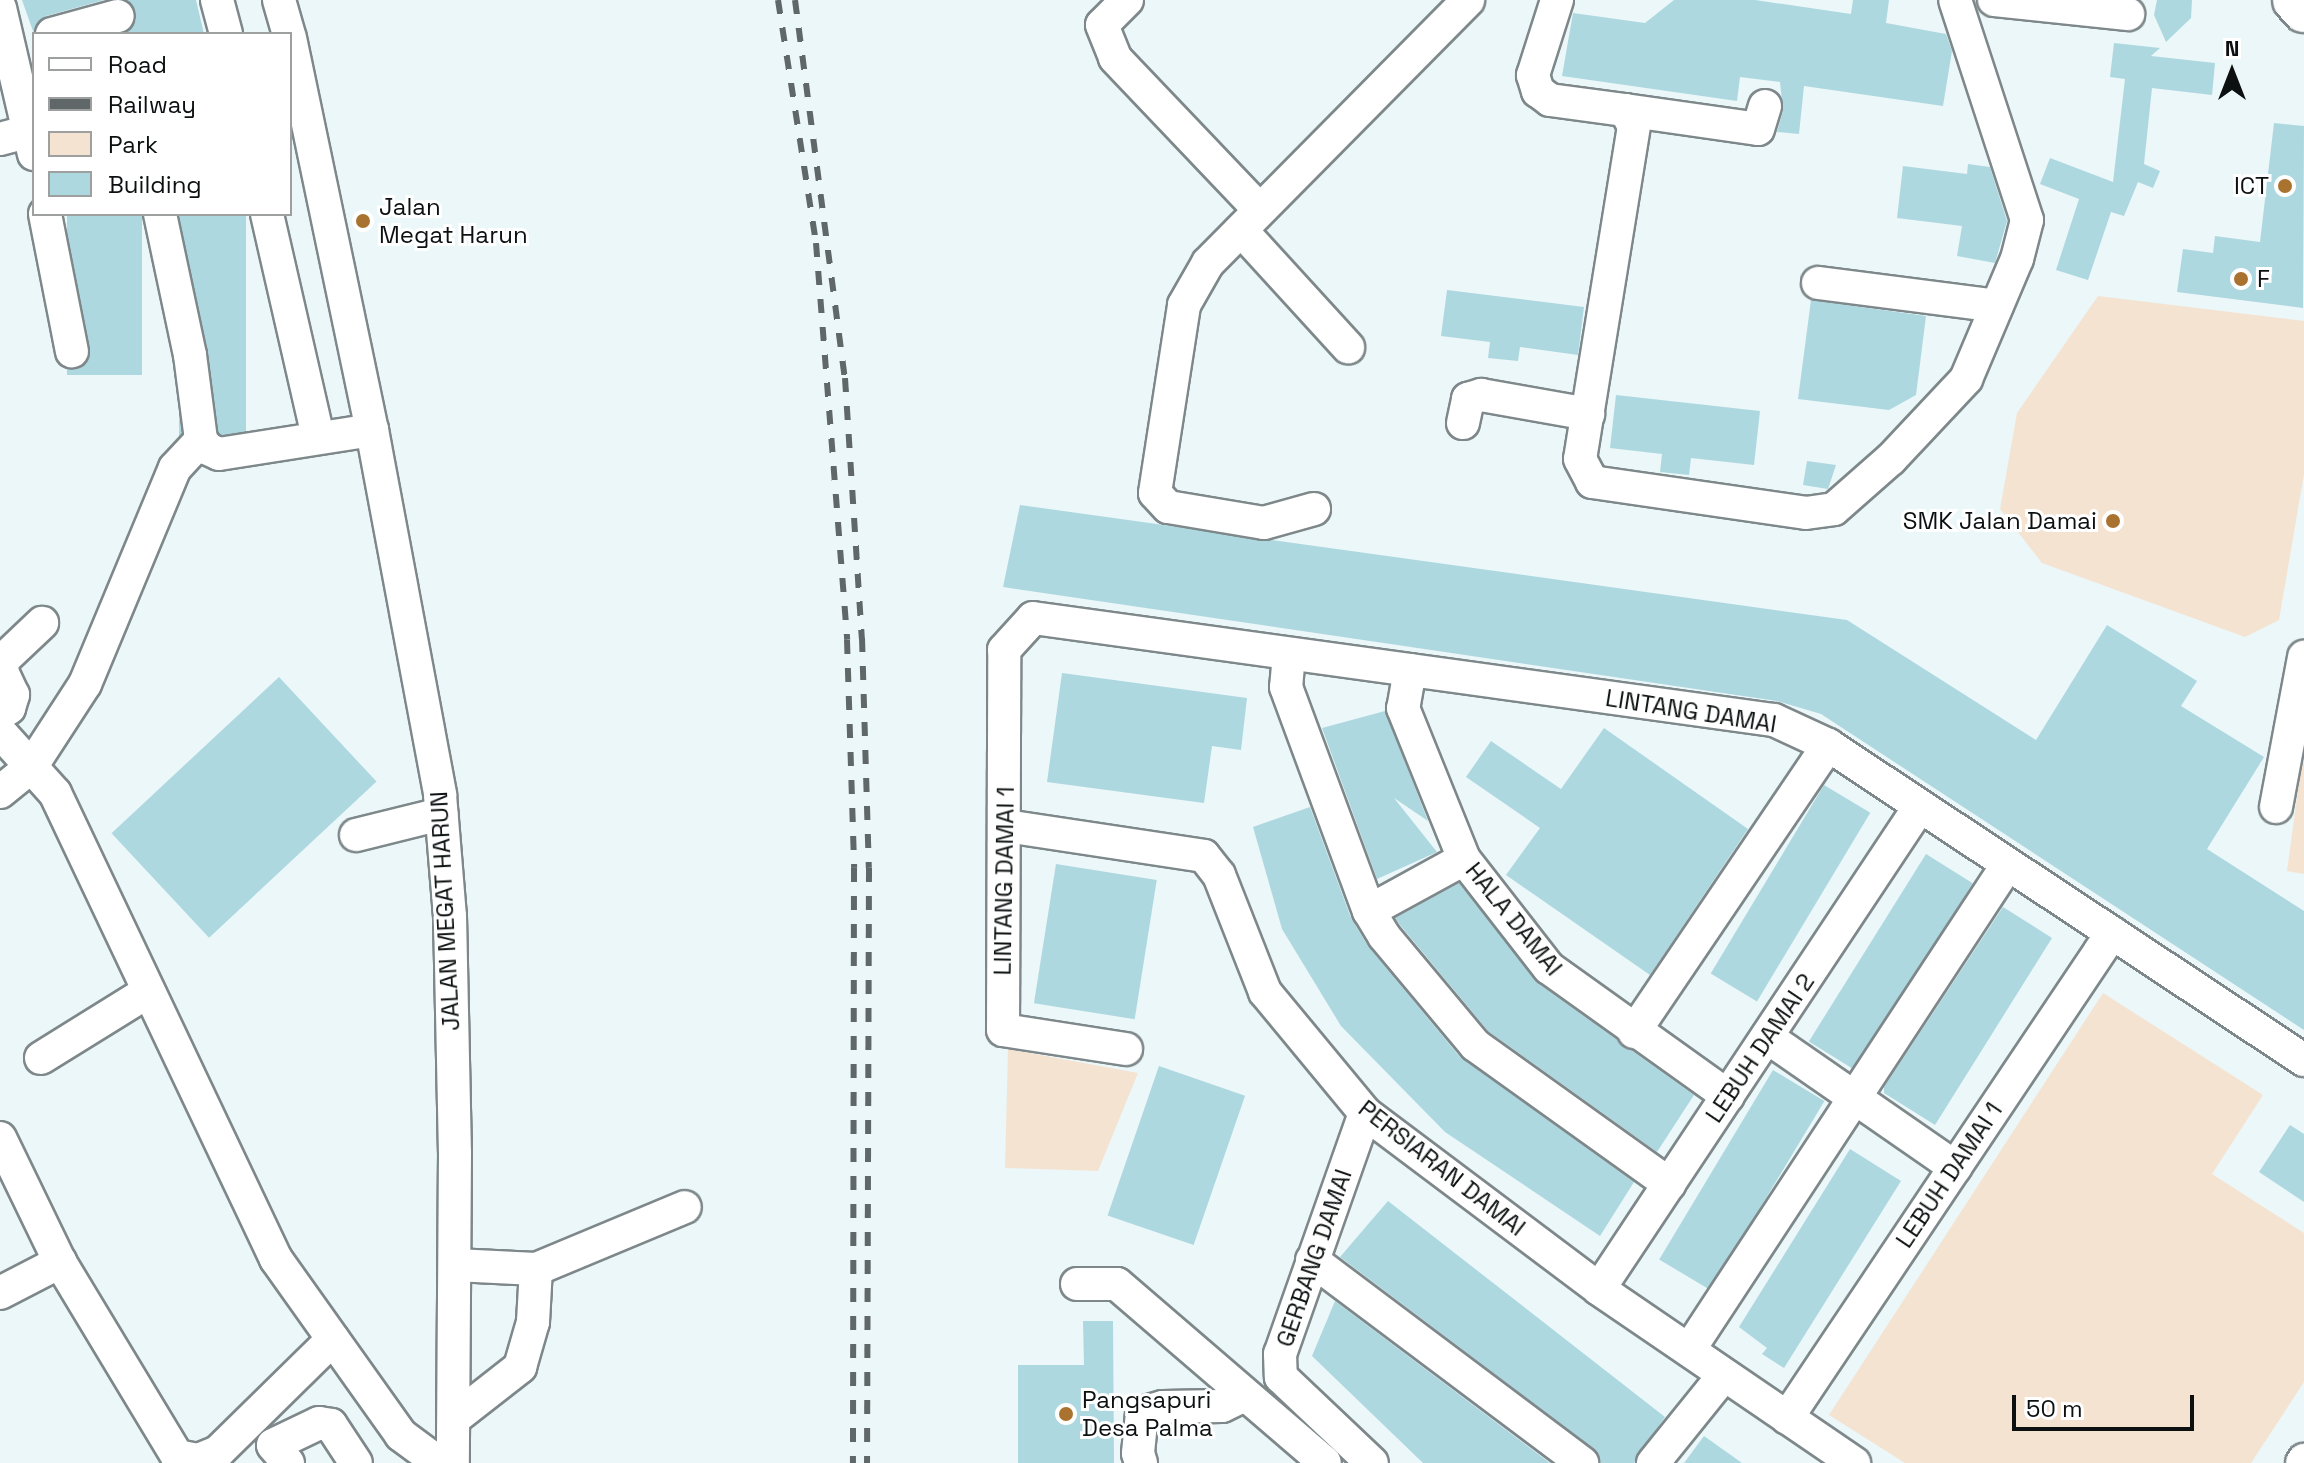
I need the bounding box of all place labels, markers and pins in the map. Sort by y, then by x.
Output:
place label: ICT [2234,172,2269,200]
marker: ICT [2276,177,2294,195]
place label: Jalan Megat Harun [379,193,528,249]
marker: Jalan Megat Harun [354,212,372,230]
place label: F [2257,265,2270,293]
marker: F [2232,270,2250,288]
place label: SMK Jalan Damai [1903,507,2097,535]
marker: SMK Jalan Damai [2104,512,2122,530]
place label: Pangsapuri Desa Palma [1082,1386,1213,1442]
marker: Pangsapuri Desa Palma [1057,1405,1075,1423]

